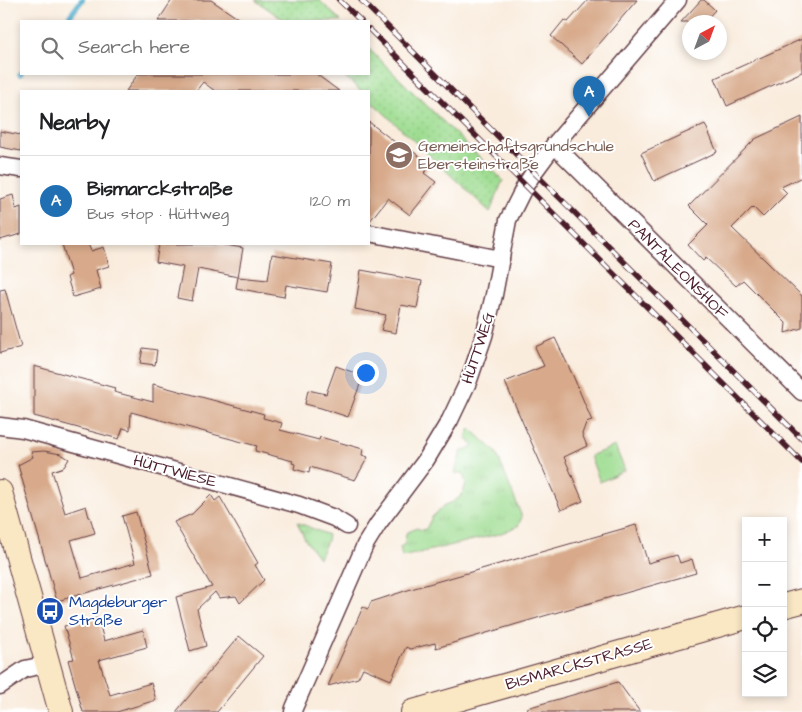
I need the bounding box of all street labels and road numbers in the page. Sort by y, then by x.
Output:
street label: PANTALEONSHOF [623,214,733,324]
street label: HÜTTWEG [456,309,500,387]
street label: HÜTTWIESE [131,449,220,493]
street label: BISMARCKSTRASSE [503,632,656,696]

